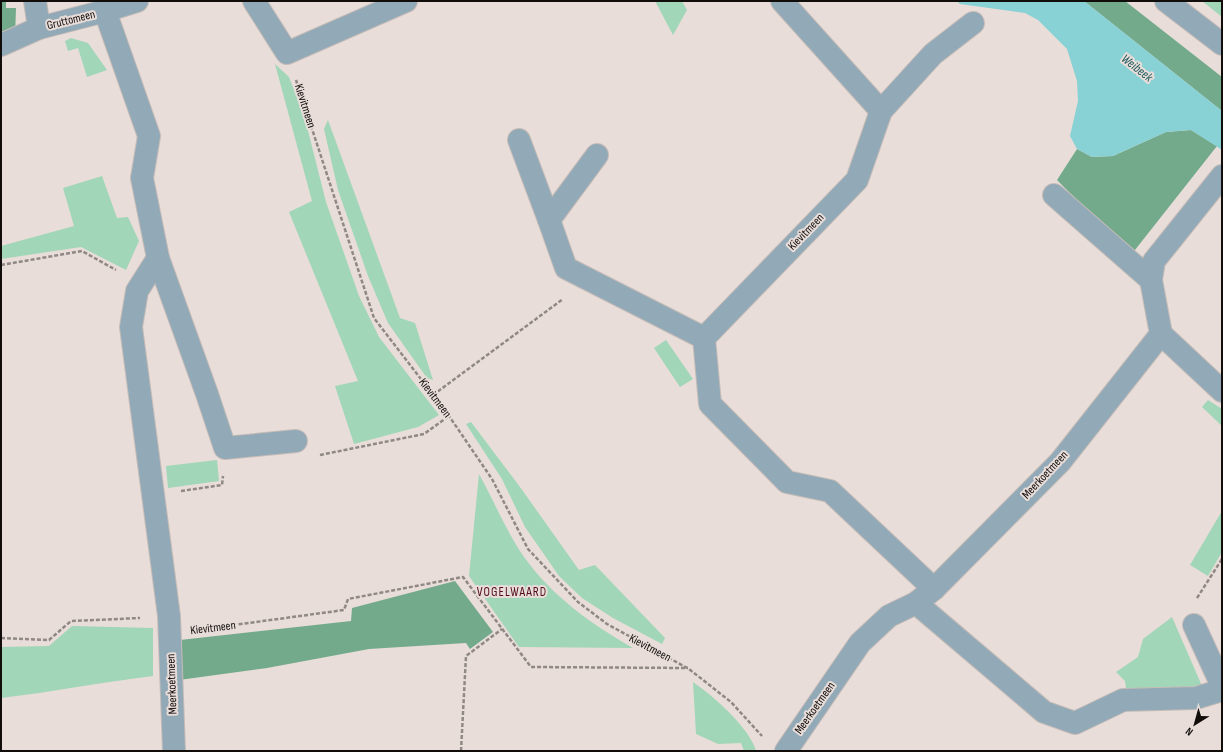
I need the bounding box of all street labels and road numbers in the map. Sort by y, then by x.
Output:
street label: Gruttomeen [45,7,97,33]
street label: Kievitmeen [291,82,319,130]
street label: Kievitmeen [785,210,827,254]
street label: Kievitmeen [415,375,455,421]
street label: Meerkoetmeen [1019,448,1071,502]
street label: Kievitmeen [190,618,236,638]
street label: Kievitmeen [626,631,674,665]
street label: Meerkoetmeen [163,653,181,715]
street label: Meerkoetmeen [791,679,839,737]

